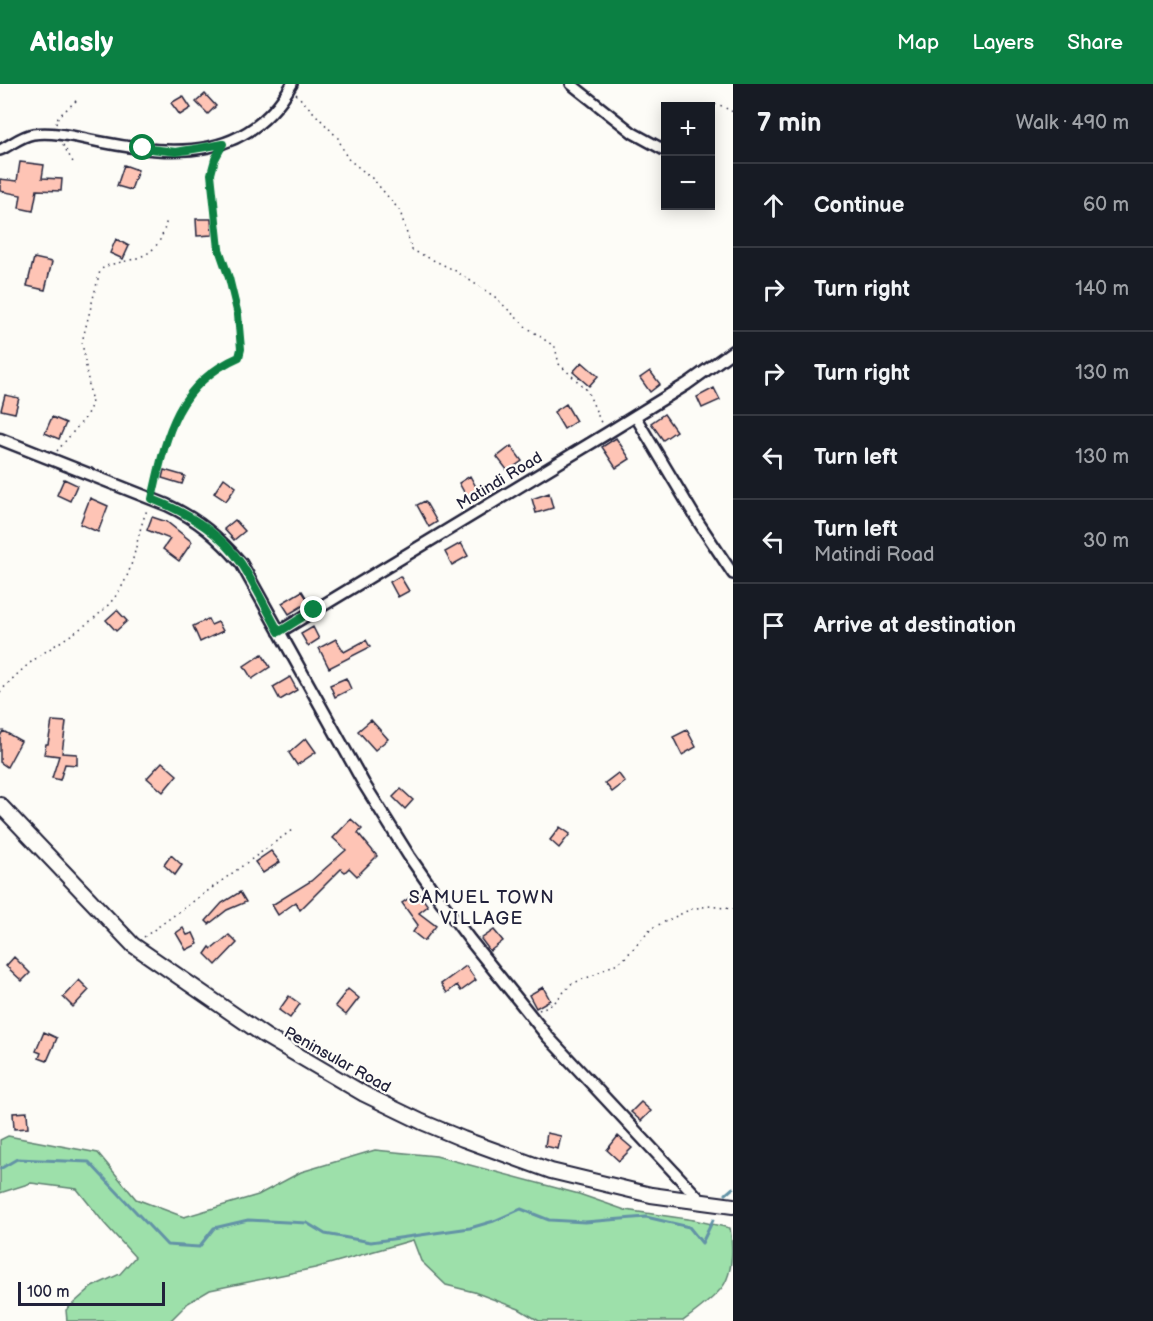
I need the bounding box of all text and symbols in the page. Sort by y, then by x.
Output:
text: Atlasly [30,26,113,59]
text: Map [897,30,939,55]
text: Layers [972,30,1034,55]
text: Share [1067,30,1123,55]
map controls [661,102,715,210]
button: + [661,102,715,156]
text: 7 min [757,108,821,139]
text: Walk · 490 m [1016,111,1129,135]
route start [129,134,155,160]
button: − [661,156,715,210]
icon: ahead [757,189,790,222]
text: Continue [814,192,904,219]
text: 60 m [1083,193,1129,217]
icon: right [757,273,790,306]
text: Turn right [814,276,910,303]
text: 140 m [1075,277,1129,301]
icon: right [757,357,790,390]
text: Turn right [814,360,910,387]
text: 130 m [1075,361,1129,385]
icon: left [757,441,790,474]
text: Turn left [814,444,898,471]
text: 130 m [1075,445,1129,469]
street label: Matindi Road [454,448,546,514]
text: Turn left [814,516,898,543]
icon: left [757,525,790,558]
text: 30 m [1083,529,1129,553]
text: Matindi Road [814,543,935,567]
route end [300,596,326,622]
icon: arrive [757,609,790,642]
text: Arrive at destination [814,612,1016,639]
district label: SAMUEL TOWN VILLAGE [409,887,555,929]
street label: Peninsular Road [281,1023,394,1097]
scale bar [18,1279,165,1306]
text: 100 m [27,1283,70,1302]

